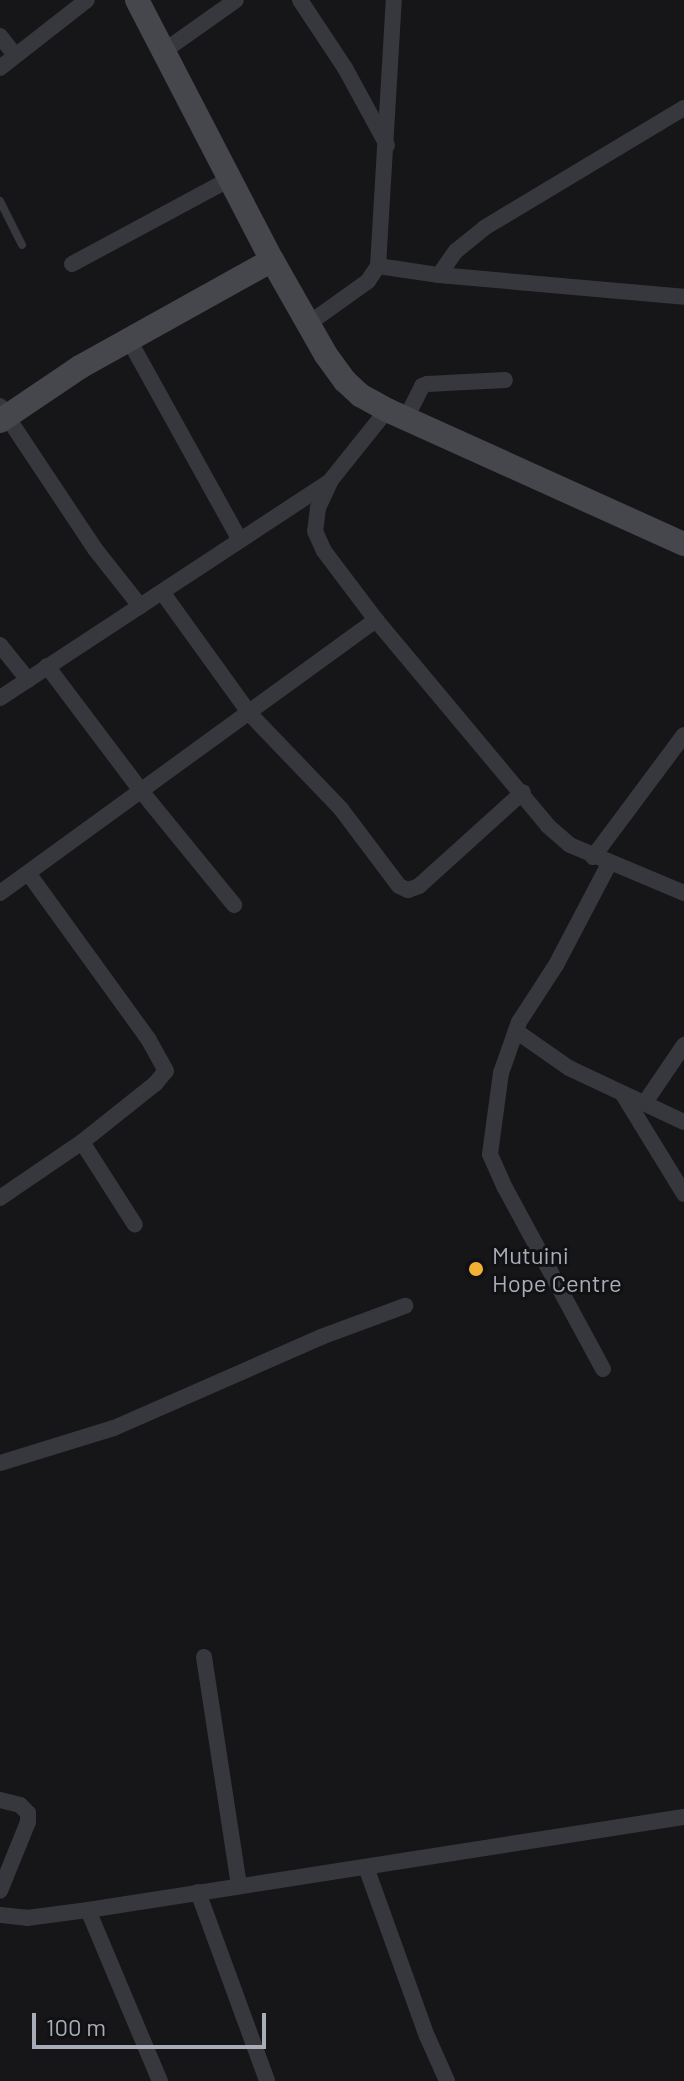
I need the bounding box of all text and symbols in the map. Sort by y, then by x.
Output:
place label: Mutuini Hope Centre [492,1241,622,1297]
marker: Mutuini Hope Centre [467,1260,485,1278]
scale bar [36,1997,270,2047]
text: 100 m [46,2012,106,2041]

